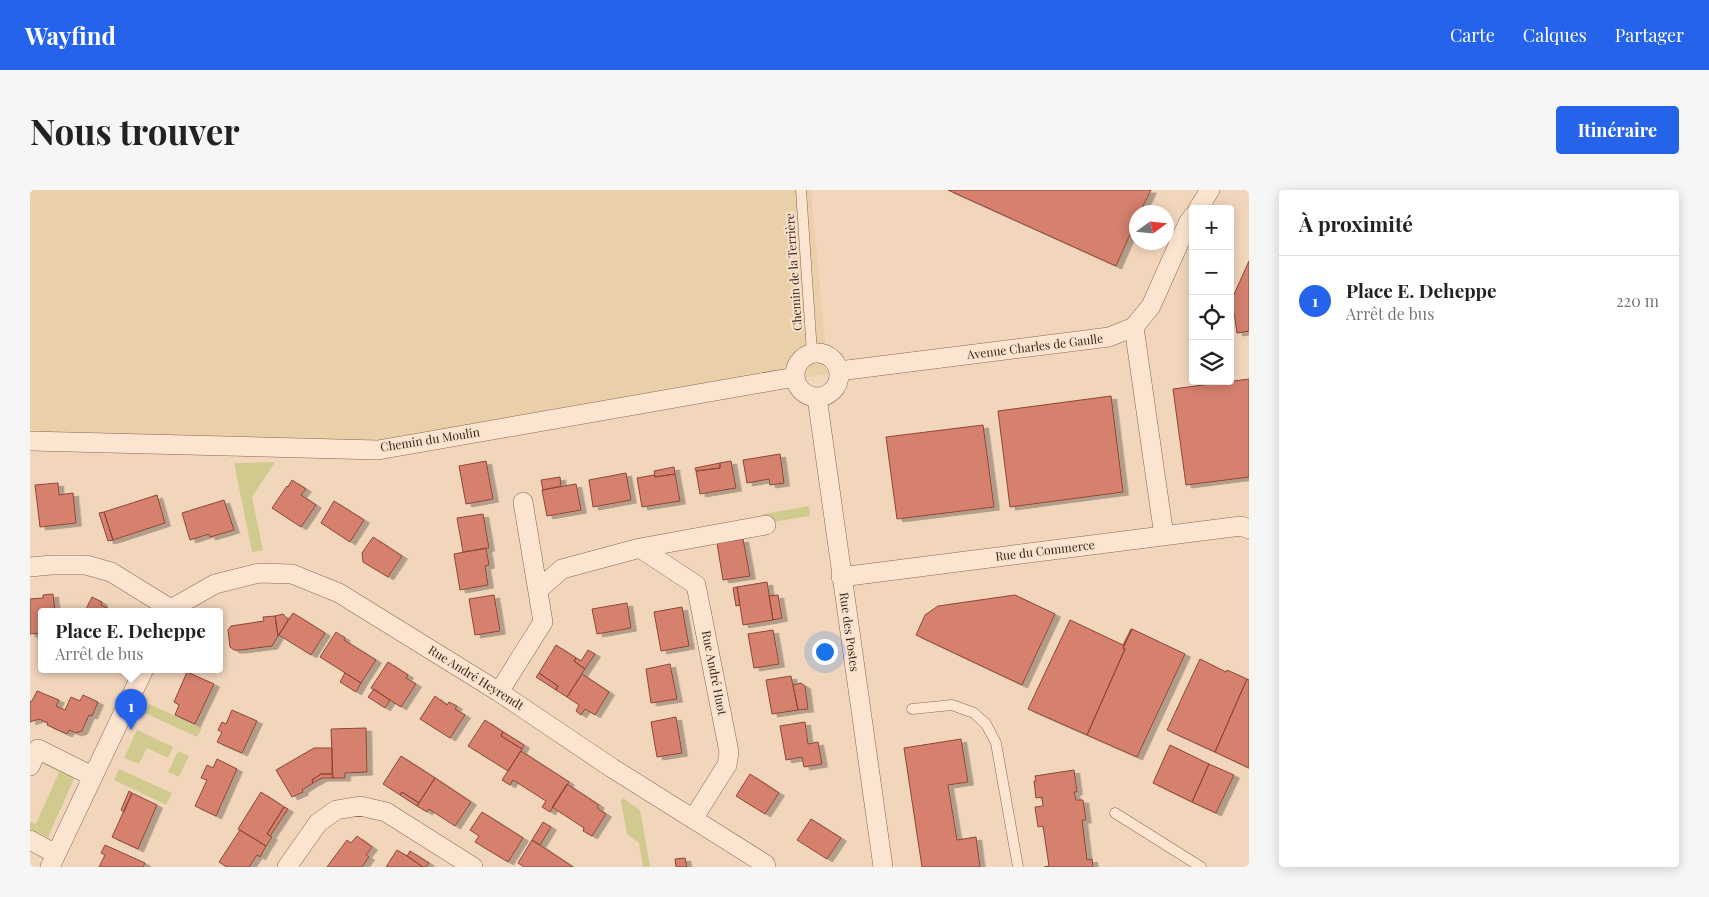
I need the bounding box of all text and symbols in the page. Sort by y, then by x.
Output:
text: Wayfind [25,19,116,51]
text: Carte [1450,23,1495,47]
text: Calques [1523,23,1587,47]
text: Partager [1615,23,1684,47]
button: Itinéraire [1556,106,1679,154]
text: Nous trouver [30,107,240,154]
north arrow [1129,205,1174,250]
map controls [1189,205,1234,385]
button: + [1189,205,1234,250]
text: À proximité [1299,209,1413,237]
street label: Chemin de la Terrière [781,213,805,331]
button: − [1189,250,1234,295]
text: Place E. Deheppe [1346,277,1497,303]
text: 1 [1312,290,1318,311]
text: 220 m [1616,290,1659,311]
button: locate [1189,295,1234,340]
text: Arrêt de bus [1346,303,1434,324]
street label: Avenue Charles de Gaulle [965,330,1104,362]
button: layers [1189,340,1234,385]
street label: Chemin du Moulin [379,423,481,455]
street label: Rue du Commerce [994,536,1095,564]
street label: Rue des Postes [837,591,863,672]
popup [38,608,223,673]
text: Place E. Deheppe [55,617,206,643]
street label: Rue André Huot [699,629,731,717]
your location [812,639,838,665]
street label: Rue André Heyrendt [426,641,528,713]
text: Arrêt de bus [55,643,144,664]
pin: 1 [115,689,147,730]

